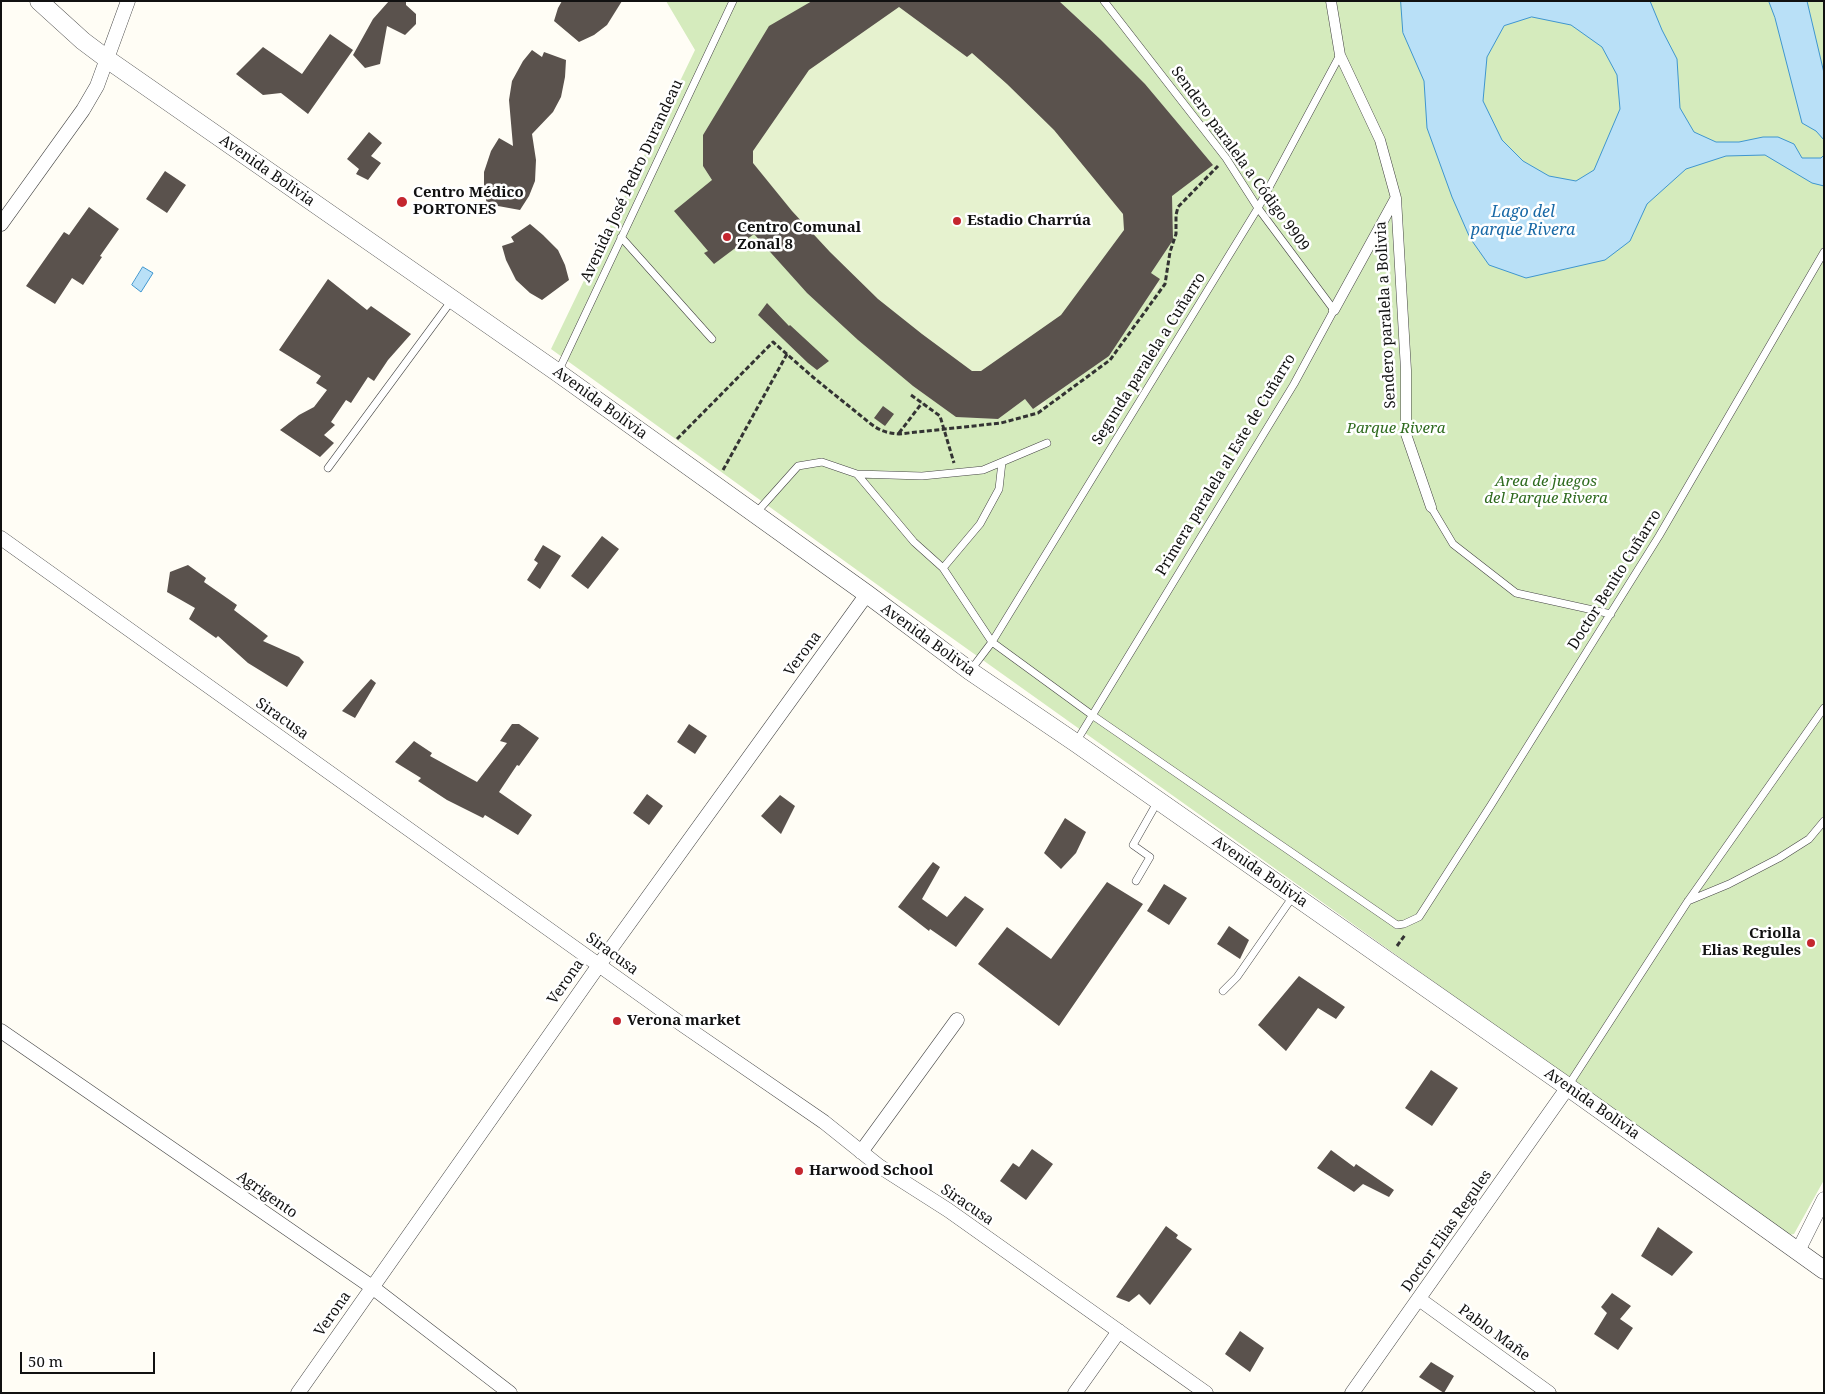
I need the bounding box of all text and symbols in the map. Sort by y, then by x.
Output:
street label: Sendero paralela a Código 9909 [1167,63,1313,255]
street label: Avenida José Pedro Durandeau [577,77,687,285]
street label: Avenida Bolivia [216,131,318,211]
place label: Centro Médico PORTONES [413,184,524,219]
marker: Centro Médico PORTONES [395,195,409,209]
water label: Lago del parque Rivera [1471,202,1575,240]
place label: Estadio Charrúa [967,212,1091,230]
marker: Estadio Charrúa [951,215,963,227]
place label: Centro Comunal Zonal 8 [737,219,861,254]
street label: Sendero paralela a Bolivia [1372,221,1400,409]
marker: Centro Comunal Zonal 8 [721,231,733,243]
street label: Segunda paralela a Cuñarro [1089,270,1209,448]
street label: Primera paralela al Este de Cuñarro [1152,351,1300,579]
street label: Avenida Bolivia [549,363,651,443]
park label: Parque Rivera [1347,420,1445,438]
park label: Area de juegos del Parque Rivera [1484,473,1608,508]
street label: Doctor Benito Cuñarro [1565,507,1665,653]
street label: Avenida Bolivia [877,600,979,680]
street label: Verona [781,628,825,680]
street label: Siracusa [252,694,312,744]
street label: Avenida Bolivia [1209,832,1311,912]
place label: Criolla Elias Regules [1702,925,1801,960]
street label: Siracusa [582,929,642,979]
marker: Criolla Elias Regules [1805,937,1817,949]
street label: Verona [544,956,588,1008]
place label: Verona market [627,1012,741,1030]
marker: Verona market [611,1015,623,1027]
street label: Avenida Bolivia [1541,1064,1643,1144]
place label: Harwood School [809,1162,933,1180]
marker: Harwood School [793,1165,805,1177]
street label: Doctor Elias Regules [1398,1167,1496,1295]
street label: Agrigento [233,1168,301,1222]
street label: Siracusa [937,1181,997,1229]
street label: Verona [311,1288,355,1340]
street label: Pablo Mañe [1455,1301,1533,1365]
scale bar [22,1342,158,1374]
text: 50 m [28,1351,63,1371]

